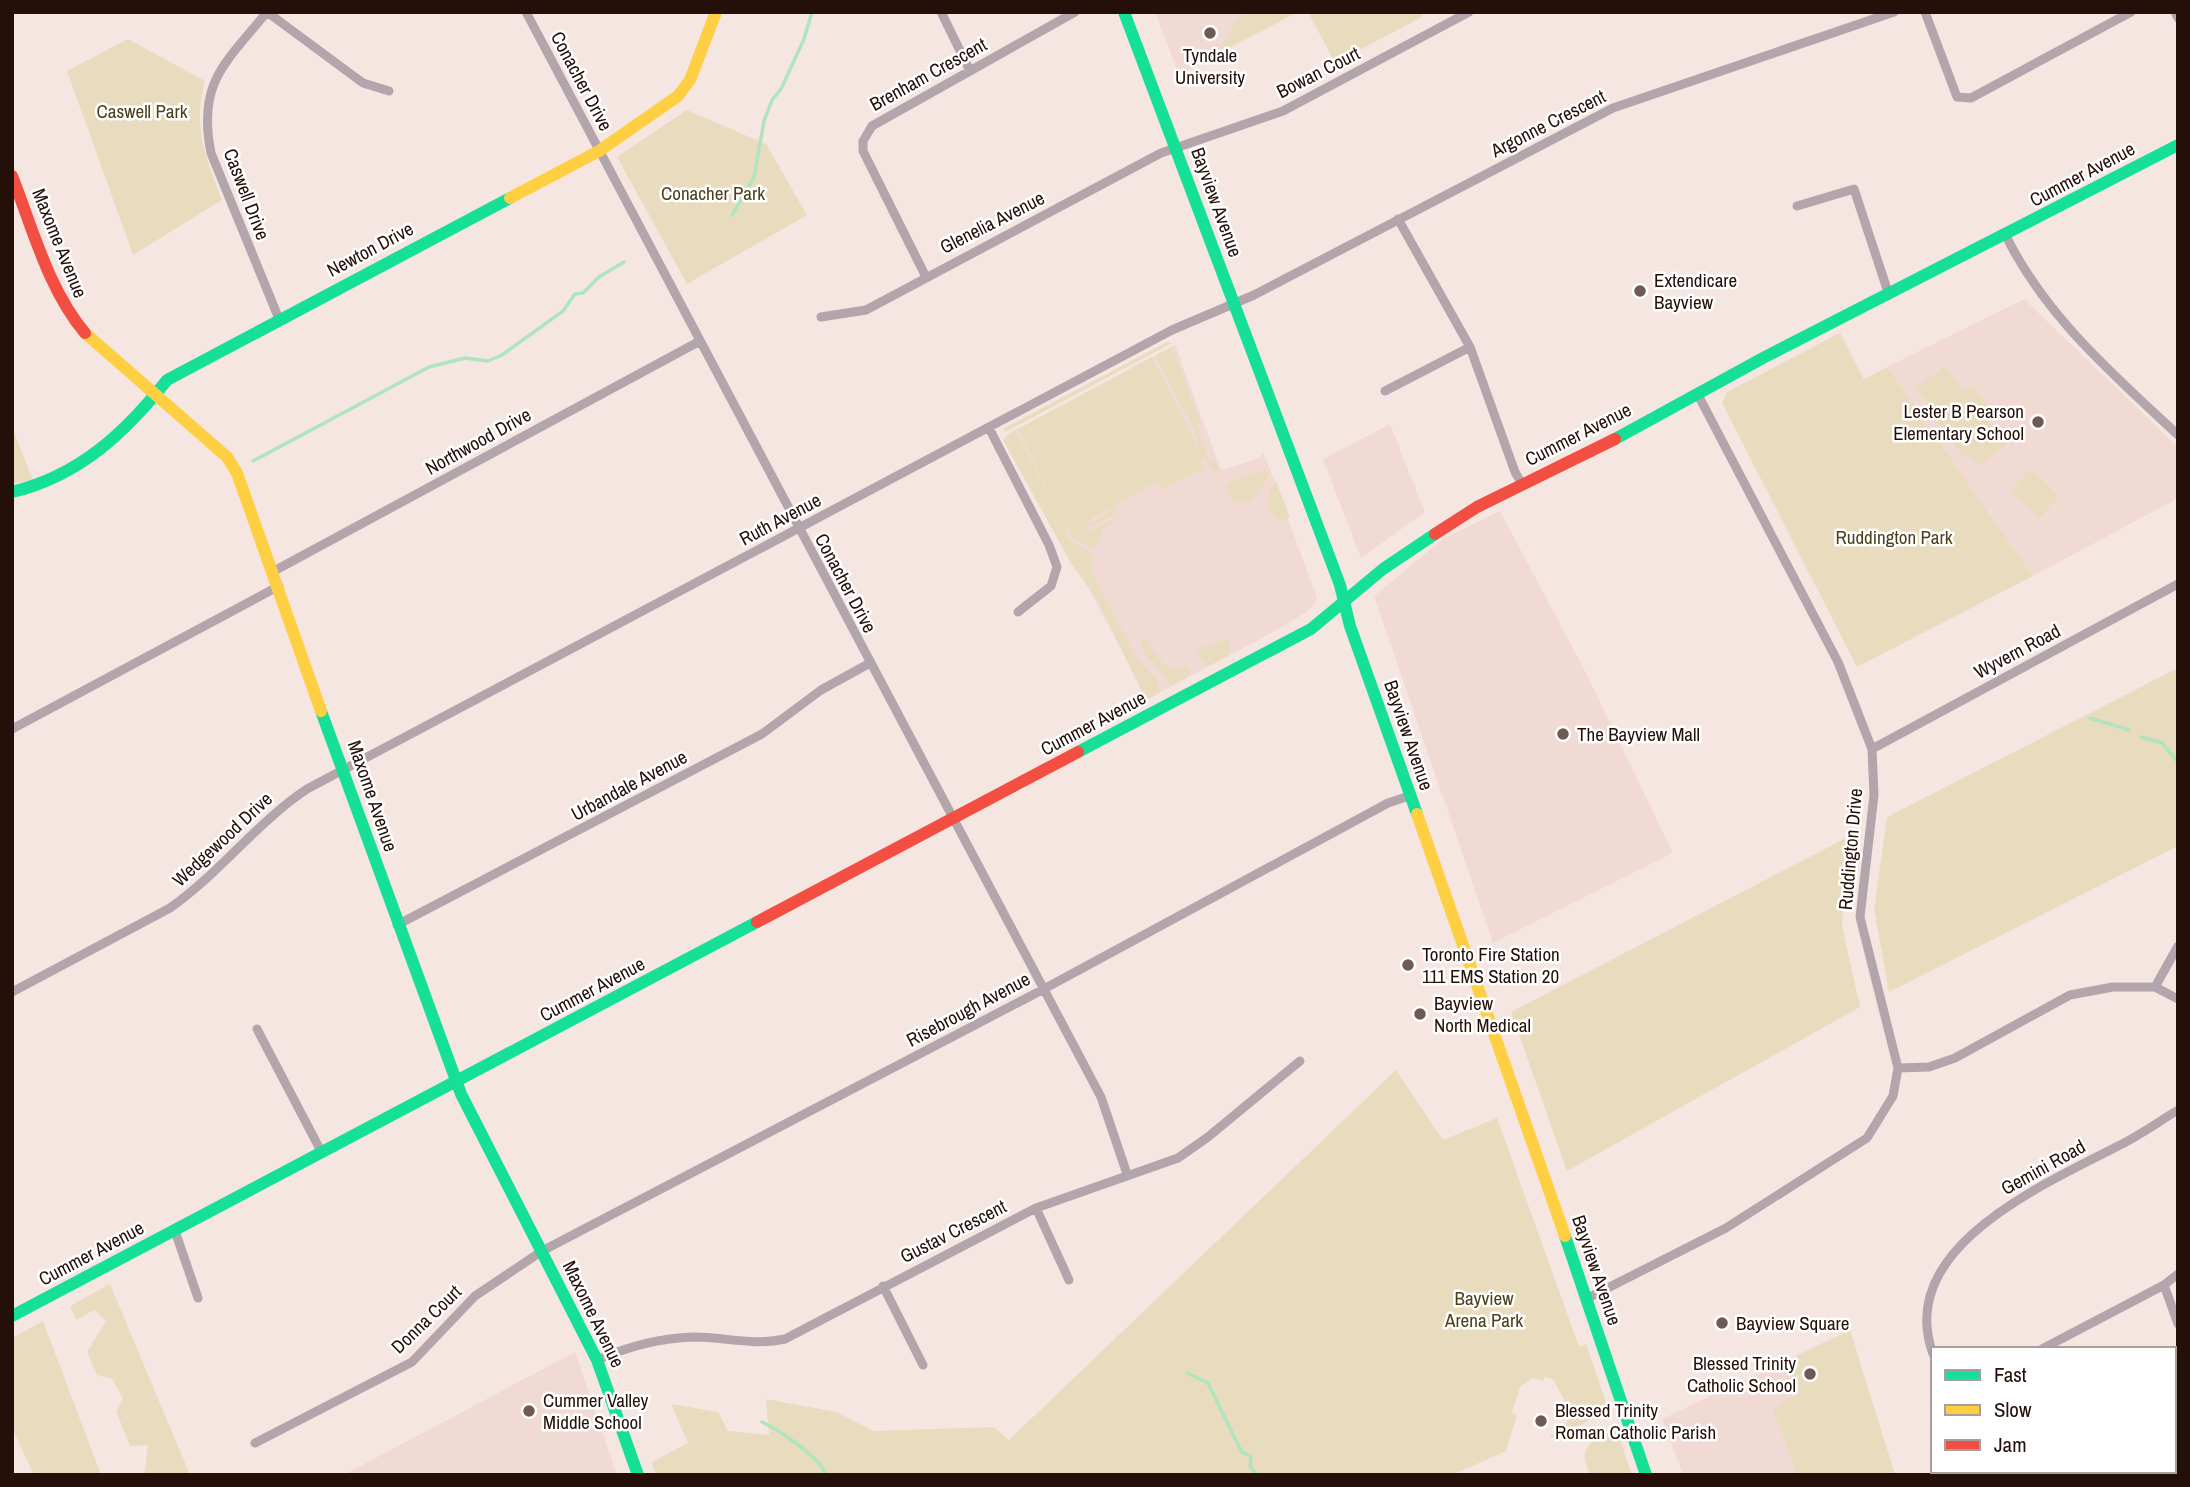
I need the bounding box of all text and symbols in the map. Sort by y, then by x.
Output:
marker: Tyndale University [1202,25,1218,41]
street label: Conacher Drive [545,27,619,135]
street label: Brenham Crescent [865,31,992,117]
street label: Bowan Court [1272,40,1365,104]
place label: Tyndale University [1175,42,1245,90]
street label: Argonne Crescent [1485,83,1610,164]
park label: Caswell Park [97,98,188,124]
street label: Cummer Avenue [2025,135,2139,213]
street label: Caswell Drive [218,144,276,244]
street label: Bayview Avenue [1185,144,1249,260]
park label: Conacher Park [661,180,765,206]
street label: Maxome Avenue [26,184,94,302]
street label: Glenelia Avenue [935,185,1049,259]
street label: Newton Drive [322,215,418,283]
place label: Extendicare Bayview [1654,267,1737,315]
marker: Extendicare Bayview [1632,283,1648,299]
street label: Cummer Avenue [1521,396,1635,472]
place label: Lester B Pearson Elementary School [1893,398,2024,446]
street label: Northwood Drive [421,401,535,481]
marker: Lester B Pearson Elementary School [2030,414,2046,430]
street label: Ruth Avenue [735,487,825,551]
park label: Ruddington Park [1836,524,1953,550]
street label: Conacher Drive [809,529,883,637]
street label: Wyvern Road [1969,617,2065,685]
street label: Bayview Avenue [1378,676,1440,794]
street label: Cummer Avenue [1036,684,1150,762]
place label: The Bayview Mall [1577,721,1700,747]
marker: The Bayview Mall [1555,726,1571,742]
street label: Maxome Avenue [342,737,404,855]
street label: Urbandale Avenue [566,743,692,827]
street label: Wedgewood Drive [166,786,278,892]
street label: Ruddington Drive [1832,787,1868,911]
place label: Toronto Fire Station 111 EMS Station 20 [1422,941,1560,989]
street label: Cummer Avenue [535,950,649,1028]
marker: Toronto Fire Station 111 EMS Station 20 [1400,957,1416,973]
street label: Risebrough Avenue [902,965,1034,1053]
place label: Bayview North Medical [1434,990,1531,1038]
marker: Bayview North Medical [1412,1006,1428,1022]
street label: Gemini Road [1996,1133,2090,1201]
street label: Gustav Crescent [895,1193,1011,1269]
street label: Bayview Avenue [1566,1211,1628,1329]
street label: Cummer Avenue [34,1214,148,1292]
street label: Maxome Avenue [557,1256,631,1372]
street label: Donna Court [385,1279,467,1359]
park label: Bayview Arena Park [1444,1285,1523,1333]
place label: Bayview Square [1736,1310,1849,1336]
marker: Bayview Square [1714,1315,1730,1331]
legend [1931,1347,2176,1473]
place label: Blessed Trinity Catholic School [1687,1350,1796,1398]
text: Fast [1994,1360,2027,1389]
marker: Blessed Trinity Catholic School [1802,1366,1818,1382]
place label: Cummer Valley Middle School [543,1387,649,1435]
text: Slow [1994,1395,2032,1424]
place label: Blessed Trinity Roman Catholic Parish [1555,1397,1716,1445]
marker: Cummer Valley Middle School [521,1403,537,1419]
marker: Blessed Trinity Roman Catholic Parish [1533,1413,1549,1429]
text: Jam [1994,1430,2027,1459]

